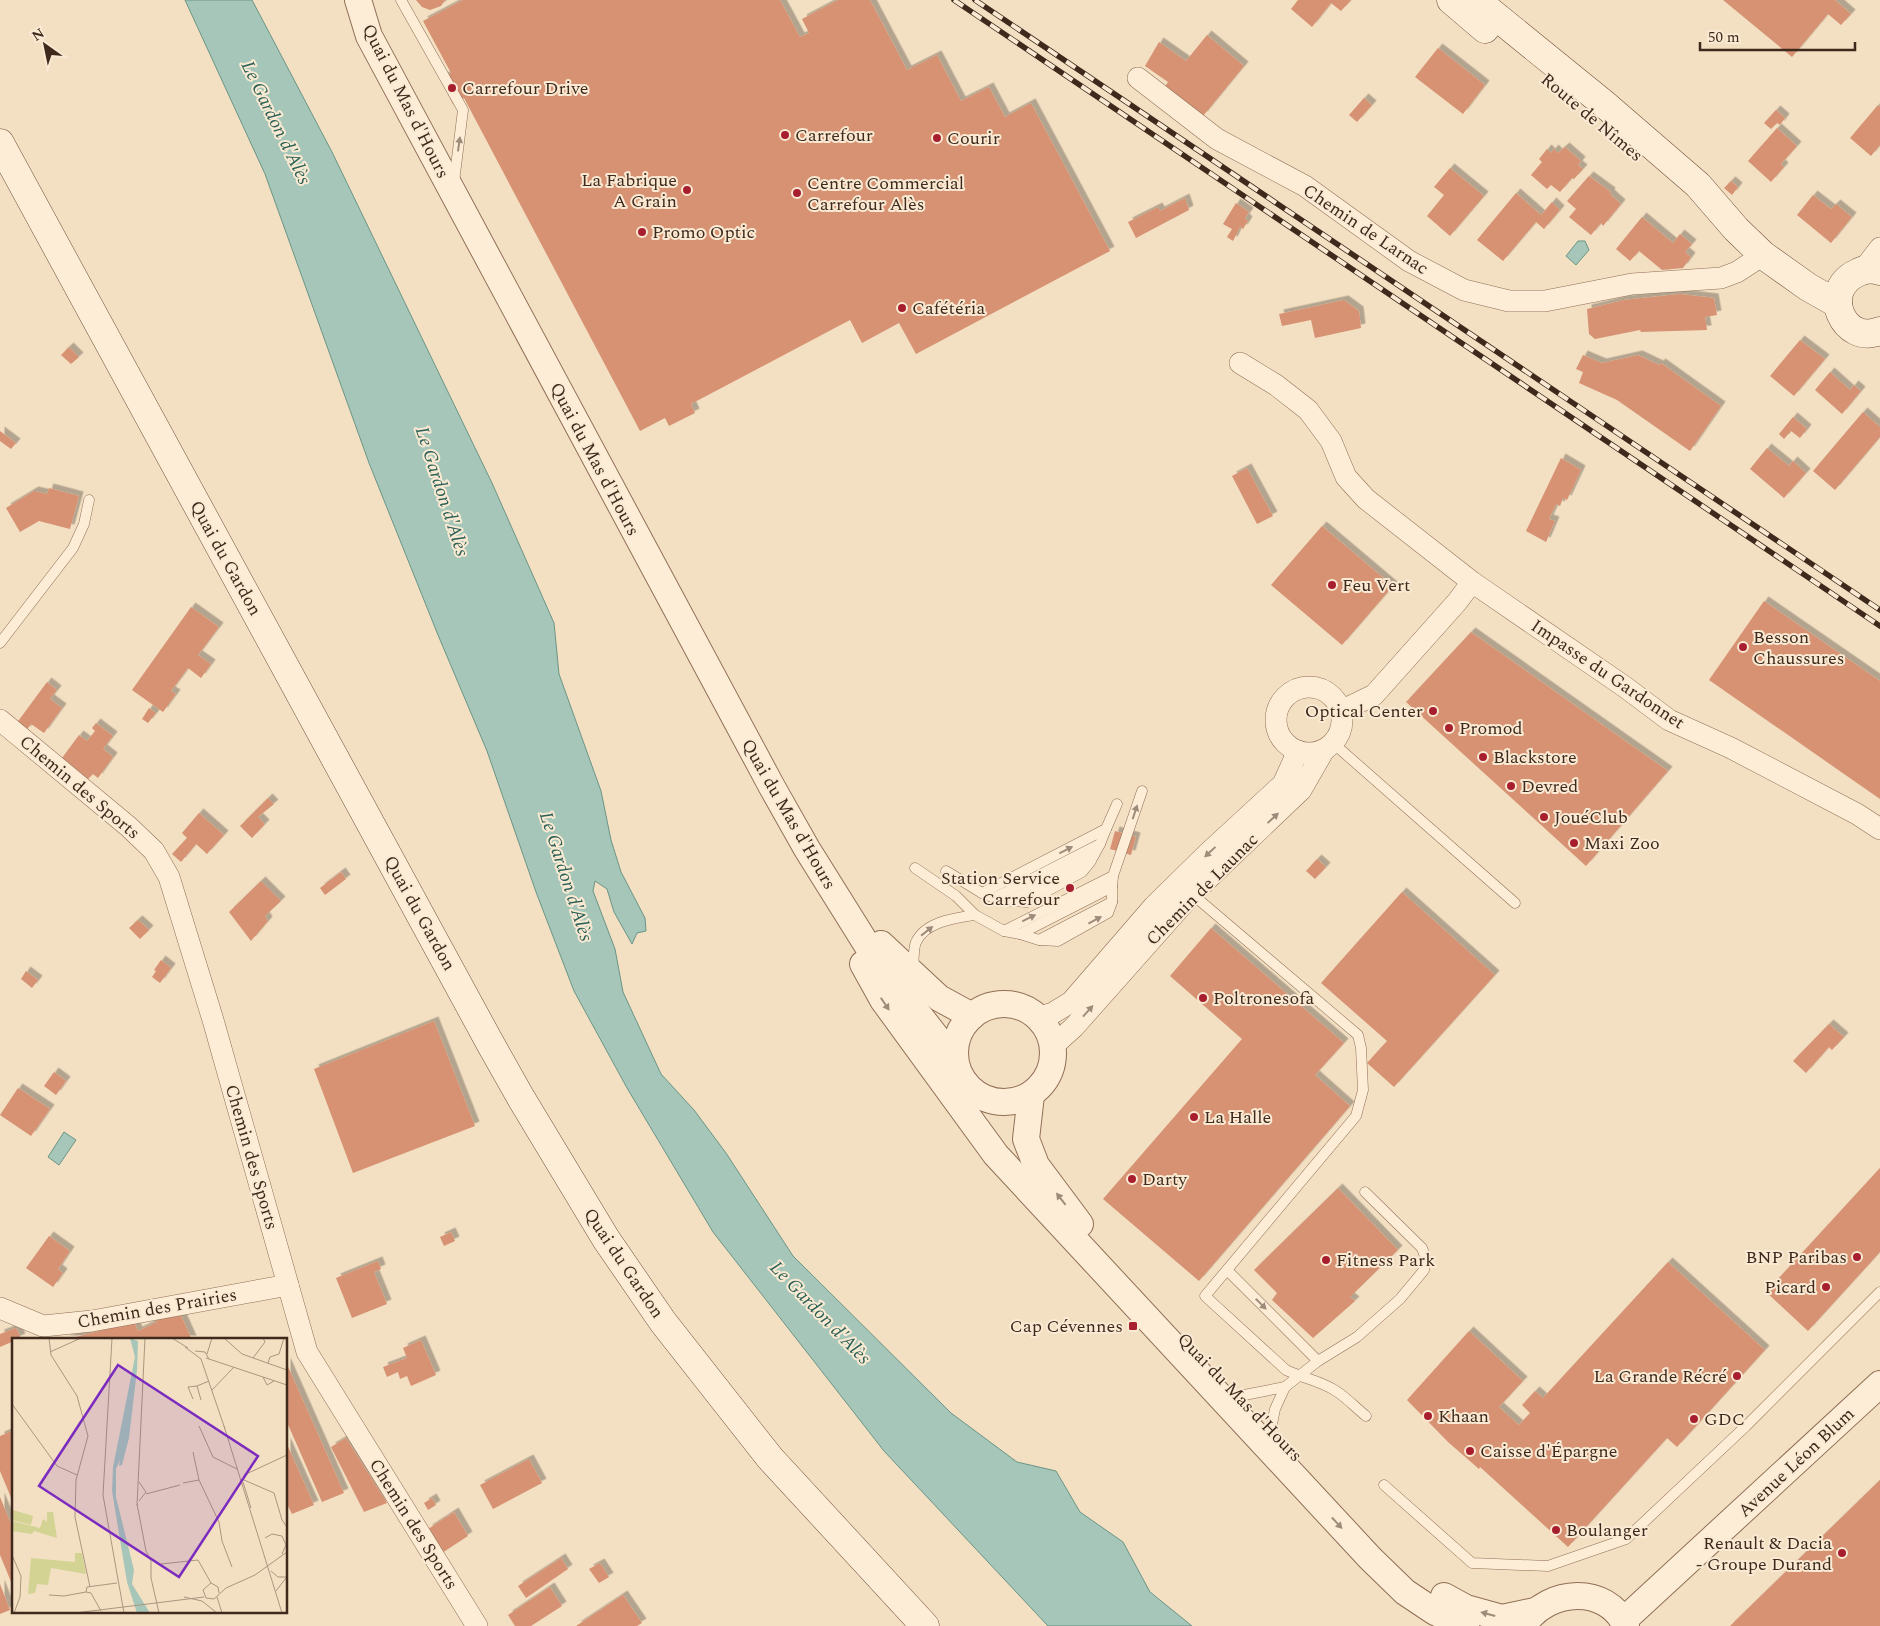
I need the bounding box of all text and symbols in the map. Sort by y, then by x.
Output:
street label: Quai du Mas d'Hours [355,19,456,183]
north arrow [20,20,70,70]
scale bar [1700,20,1855,52]
text: N [28,23,49,46]
text: 50 m [1708,26,1740,49]
water label: Le Gardon d'Alès [233,56,318,190]
street label: Route de Nîmes [1535,66,1649,168]
place label: Carrefour Drive [462,75,589,102]
marker: Carrefour Drive [446,82,458,94]
place label: Carrefour [795,122,873,149]
place label: Courir [947,125,1000,152]
marker: Carrefour [779,129,791,141]
marker: Courir [931,132,943,144]
one-way arrow [455,136,463,152]
place label: La Fabrique A Grain [581,167,677,215]
place label: Centre Commercial Carrefour Alès [807,170,964,218]
street label: Chemin de Larnac [1297,177,1434,282]
marker: La Fabrique A Grain [681,184,693,196]
marker: Centre Commercial Carrefour Alès [791,187,803,199]
place label: Promo Optic [652,219,755,246]
marker: Promo Optic [636,226,648,238]
place label: Cafétéria [912,295,985,322]
marker: Cafétéria [896,302,908,314]
street label: Quai du Mas d'Hours [543,378,646,541]
water label: Le Gardon d'Alès [407,423,476,560]
street label: Quai du Gardon [183,496,268,621]
place label: Feu Vert [1342,572,1410,599]
marker: Feu Vert [1326,579,1338,591]
street label: Impasse du Gardonnet [1525,613,1690,736]
place label: Besson Chaussures [1753,624,1844,672]
marker: Besson Chaussures [1737,641,1749,653]
place label: Optical Center [1305,698,1423,725]
marker: Optical Center [1427,705,1439,717]
place label: Promod [1459,715,1523,742]
marker: Promod [1443,722,1455,734]
street label: Chemin des Sports [13,729,146,846]
street label: Quai du Mas d'Hours [734,734,843,895]
place label: Blackstore [1493,744,1577,771]
marker: Blackstore [1477,751,1489,763]
place label: Devred [1521,773,1578,800]
marker: Devred [1505,780,1517,792]
one-way arrow [1131,804,1139,819]
place label: JouéClub [1554,804,1628,831]
water label: Le Gardon d'Alès [531,808,600,945]
marker: JouéClub [1538,811,1550,823]
one-way arrow [1266,812,1278,824]
street label: Chemin de Launac [1140,827,1265,952]
place label: Maxi Zoo [1584,830,1660,857]
marker: Maxi Zoo [1568,837,1580,849]
one-way arrow [1058,846,1073,854]
one-way arrow [1204,846,1216,858]
street label: Quai du Gardon [377,851,462,976]
place label: Station Service Carrefour [941,865,1060,913]
marker: Station Service Carrefour [1064,882,1076,894]
one-way arrow [1021,914,1036,923]
one-way arrow [1088,916,1103,924]
one-way arrow [920,926,933,937]
place label: Poltronesofà [1213,985,1314,1012]
marker: Poltronesofà [1197,992,1209,1004]
one-way arrow [880,997,890,1010]
one-way arrow [1082,1006,1094,1018]
street label: Chemin des Sports [218,1081,285,1233]
place label: La Halle [1204,1104,1271,1131]
marker: La Halle [1188,1111,1200,1123]
place label: Darty [1142,1166,1188,1193]
marker: Darty [1126,1173,1138,1185]
one-way arrow [1055,1193,1066,1206]
street label: Quai du Gardon [577,1203,671,1324]
place label: BNP Paribas [1746,1244,1847,1271]
place label: Fitness Park [1336,1247,1435,1274]
marker: BNP Paribas [1851,1251,1863,1263]
water label: Le Gardon d'Alès [763,1254,877,1372]
marker: Fitness Park [1320,1254,1332,1266]
place label: Picard [1764,1274,1816,1301]
street label: Chemin des Prairies [75,1281,239,1336]
marker: Picard [1820,1281,1832,1293]
one-way arrow [1255,1298,1267,1310]
place label: Cap Cévennes [1010,1313,1123,1340]
marker: Cap Cévennes [1127,1320,1139,1332]
street label: Quai du Mas d'Hours [1171,1327,1309,1468]
inset map [12,1338,288,1614]
place label: La Grande Récré [1594,1363,1727,1390]
marker: La Grande Récré [1731,1370,1743,1382]
street label: Avenue Léon Blum [1732,1401,1861,1524]
place label: Khaan [1438,1403,1489,1430]
place label: GDC [1704,1406,1745,1433]
marker: Khaan [1422,1410,1434,1422]
marker: GDC [1688,1413,1700,1425]
place label: Caisse d'Épargne [1480,1438,1617,1465]
marker: Caisse d'Épargne [1464,1445,1476,1457]
street label: Chemin des Sports [362,1453,465,1595]
one-way arrow [1331,1516,1343,1528]
place label: Boulanger [1566,1517,1648,1544]
marker: Boulanger [1550,1524,1562,1536]
place label: Renault & Dacia - Groupe Durand [1696,1530,1832,1578]
marker: Renault & Dacia - Groupe Durand [1836,1547,1848,1559]
one-way arrow [1480,1610,1495,1618]

